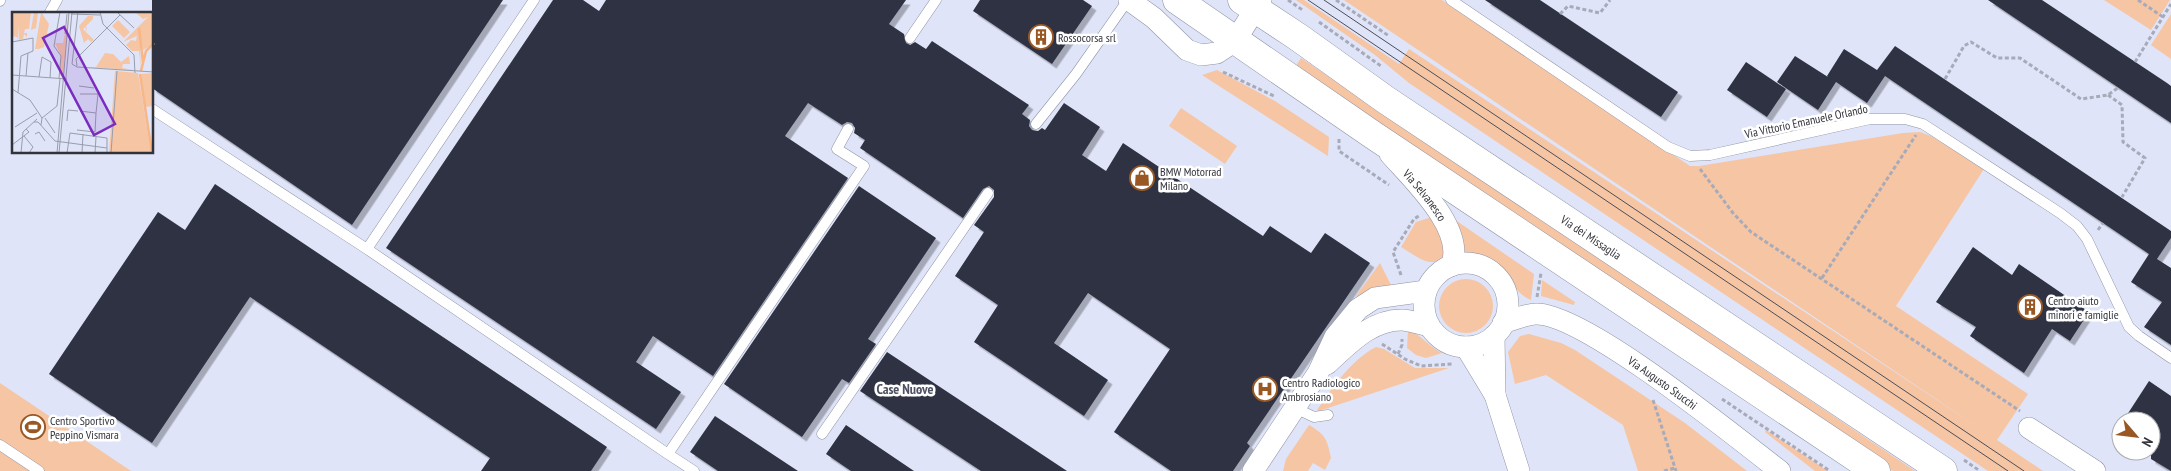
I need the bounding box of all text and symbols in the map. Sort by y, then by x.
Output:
inset map [12,12,154,154]
building icon: Rossocorsa srl [1028,24,1054,50]
place label: Rossocorsa srl [1058,30,1116,45]
street label: Via Vittorio Emanuele Orlando [1742,101,1869,142]
place label: BMW Motorrad Milano [1160,164,1221,193]
shop icon: BMW Motorrad Milano [1129,165,1155,191]
street label: Via Selvanesco [1399,165,1450,223]
street label: Via dei Missaglia [1557,211,1625,262]
place label: Centro aiuto minori e famiglie [2048,293,2119,322]
building icon: Centro aiuto minori e famiglie [2017,294,2043,320]
street label: Via Augusto Stucchi [1625,352,1701,412]
place label: Centro Radiologico Ambrosiano [1282,375,1360,404]
hospital icon: Centro Radiologico Ambrosiano [1252,376,1278,402]
district label: Case Nuove [876,380,934,398]
north arrow [2111,411,2161,461]
place label: Centro Sportivo Peppino Vismara [50,413,119,442]
sports icon: Centro Sportivo Peppino Vismara [20,414,46,440]
text: N [2138,435,2157,450]

